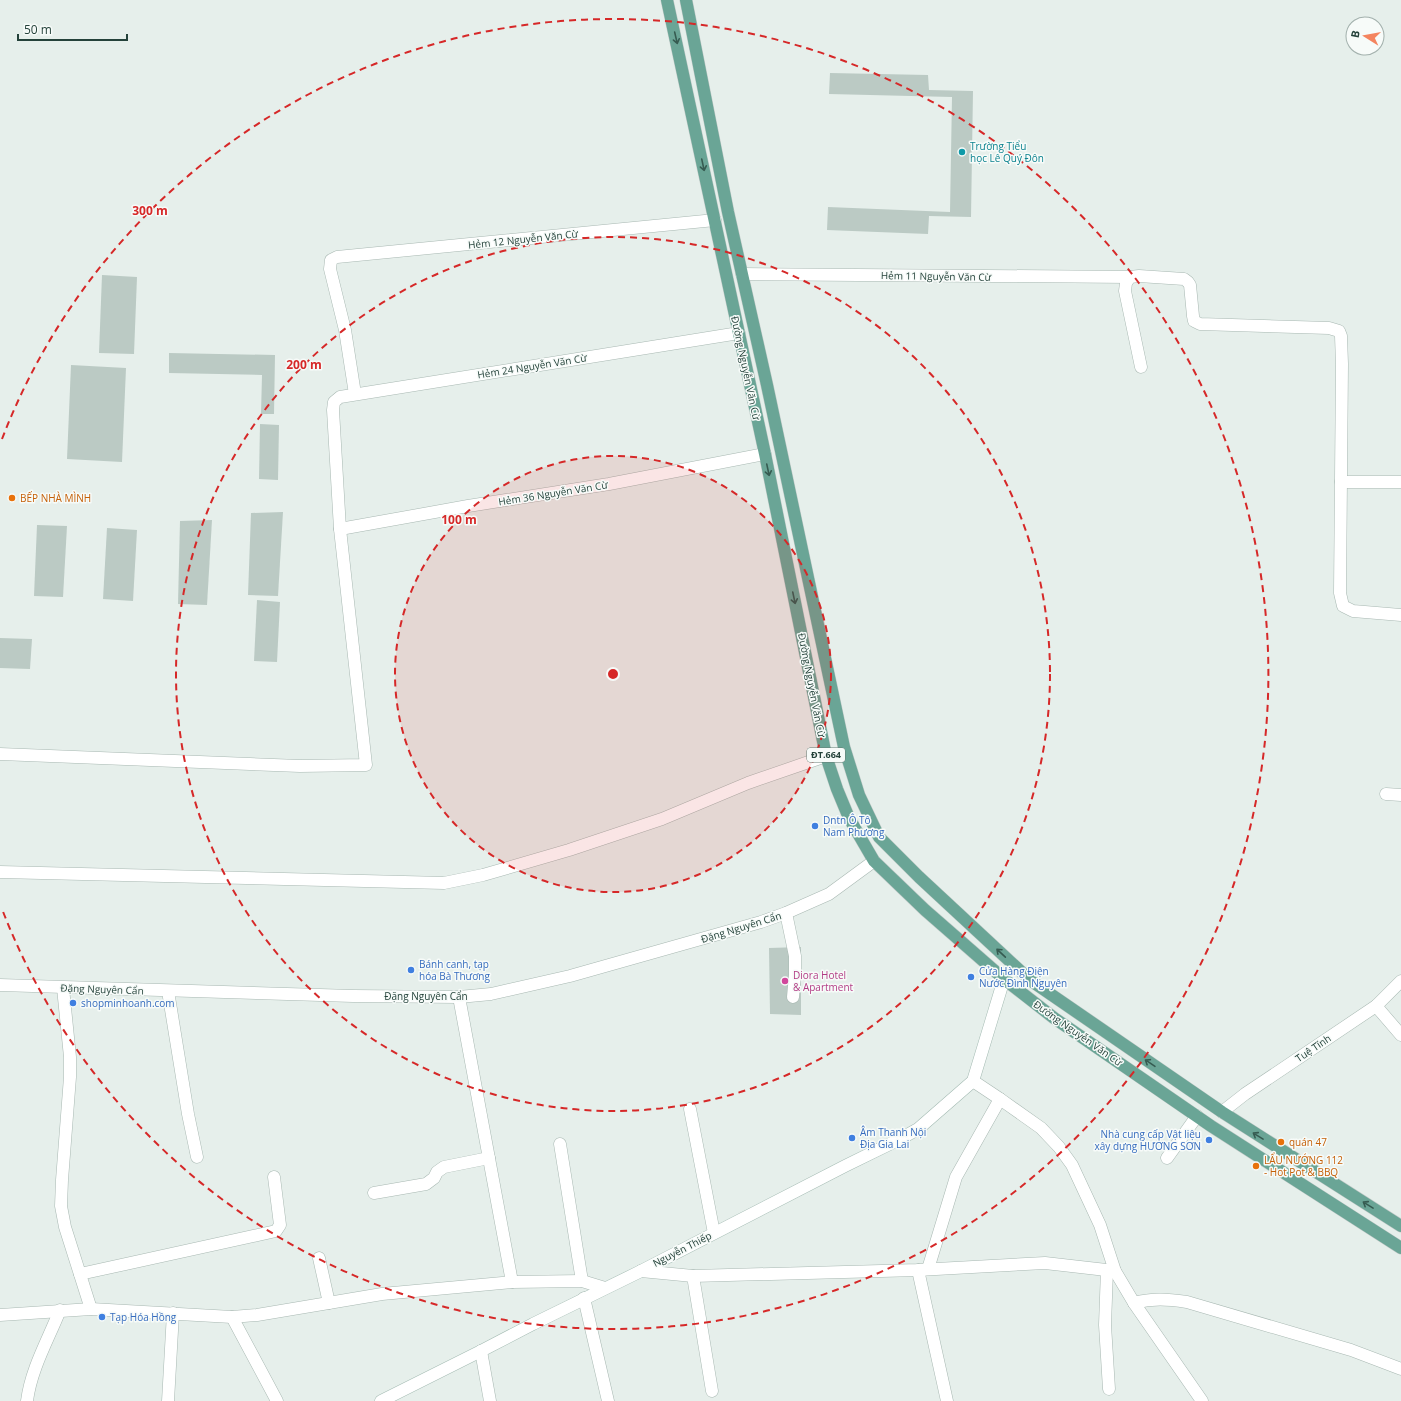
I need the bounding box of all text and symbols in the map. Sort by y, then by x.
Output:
scale bar [18,16,127,42]
north arrow [1345,16,1385,56]
text: 50 m [24,21,52,38]
text: B [1347,29,1363,39]
one-way arrow [672,31,680,44]
place label: Trường Tiểu học Lê Quý Đôn [970,139,1044,165]
marker: Trường Tiểu học Lê Quý Đôn [957,147,967,157]
one-way arrow [700,158,708,171]
text: 300 m [132,202,168,219]
street label: Hẻm 12 Nguyễn Văn Cừ [467,226,579,252]
street label: Hẻm 11 Nguyễn Văn Cừ [881,268,992,284]
street label: Đường Nguyễn Văn Cừ [728,315,764,422]
street label: Hẻm 24 Nguyễn Văn Cừ [476,350,588,382]
text: 200 m [286,356,322,373]
one-way arrow [765,463,773,476]
street label: Hẻm 36 Nguyễn Văn Cừ [497,477,609,509]
place label: BẾP NHÀ MÌNH [20,491,91,505]
marker: BẾP NHÀ MÌNH [7,493,17,503]
text: 100 m [441,511,477,528]
one-way arrow [791,591,799,604]
street label: Đường Nguyễn Văn Cừ [795,632,829,739]
centre of rings [606,667,620,681]
road number: ĐT.664 [807,748,845,762]
place label: Dntn Ô Tô Nam Phương [823,813,885,839]
marker: Dntn Ô Tô Nam Phương [810,821,820,831]
street label: Đặng Nguyên Cẩn [699,908,783,946]
one-way arrow [996,948,1006,958]
place label: Bánh canh, tạp hóa Bà Thương [419,957,490,983]
place label: Cửa Hàng Điện Nước Đình Nguyên [979,964,1067,990]
marker: Bánh canh, tạp hóa Bà Thương [406,965,416,975]
place label: Diora Hotel & Apartment [793,968,854,994]
marker: Cửa Hàng Điện Nước Đình Nguyên [966,972,976,982]
marker: Diora Hotel & Apartment [780,976,790,986]
street label: Đặng Nguyên Cẩn [60,981,144,997]
street label: Đặng Nguyên Cẩn [384,989,468,1003]
place label: shopminhoanh.com [81,996,175,1010]
street label: Đường Nguyễn Văn Cừ [1031,997,1126,1069]
marker: shopminhoanh.com [68,998,78,1008]
street label: Tuệ Tĩnh [1292,1031,1334,1065]
one-way arrow [1145,1059,1156,1067]
place label: Âm Thanh Nội Địa Gia Lai [860,1125,926,1151]
place label: Nhà cung cấp Vật liệu xây dựng HƯƠNG SƠN [1095,1127,1201,1153]
one-way arrow [1252,1131,1264,1139]
marker: Âm Thanh Nội Địa Gia Lai [847,1133,857,1143]
marker: Nhà cung cấp Vật liệu xây dựng HƯƠNG SƠN [1204,1135,1214,1145]
place label: quán 47 [1289,1135,1327,1149]
marker: quán 47 [1276,1137,1286,1147]
place label: LẨU NƯỚNG 112 - Hot Pot & BBQ [1264,1152,1343,1179]
marker: LẨU NƯỚNG 112 - Hot Pot & BBQ [1251,1161,1261,1171]
one-way arrow [1363,1201,1374,1209]
street label: Nguyễn Thiếp [650,1228,714,1270]
place label: Tạp Hóa Hồng [110,1310,177,1324]
marker: Tạp Hóa Hồng [97,1312,107,1322]

